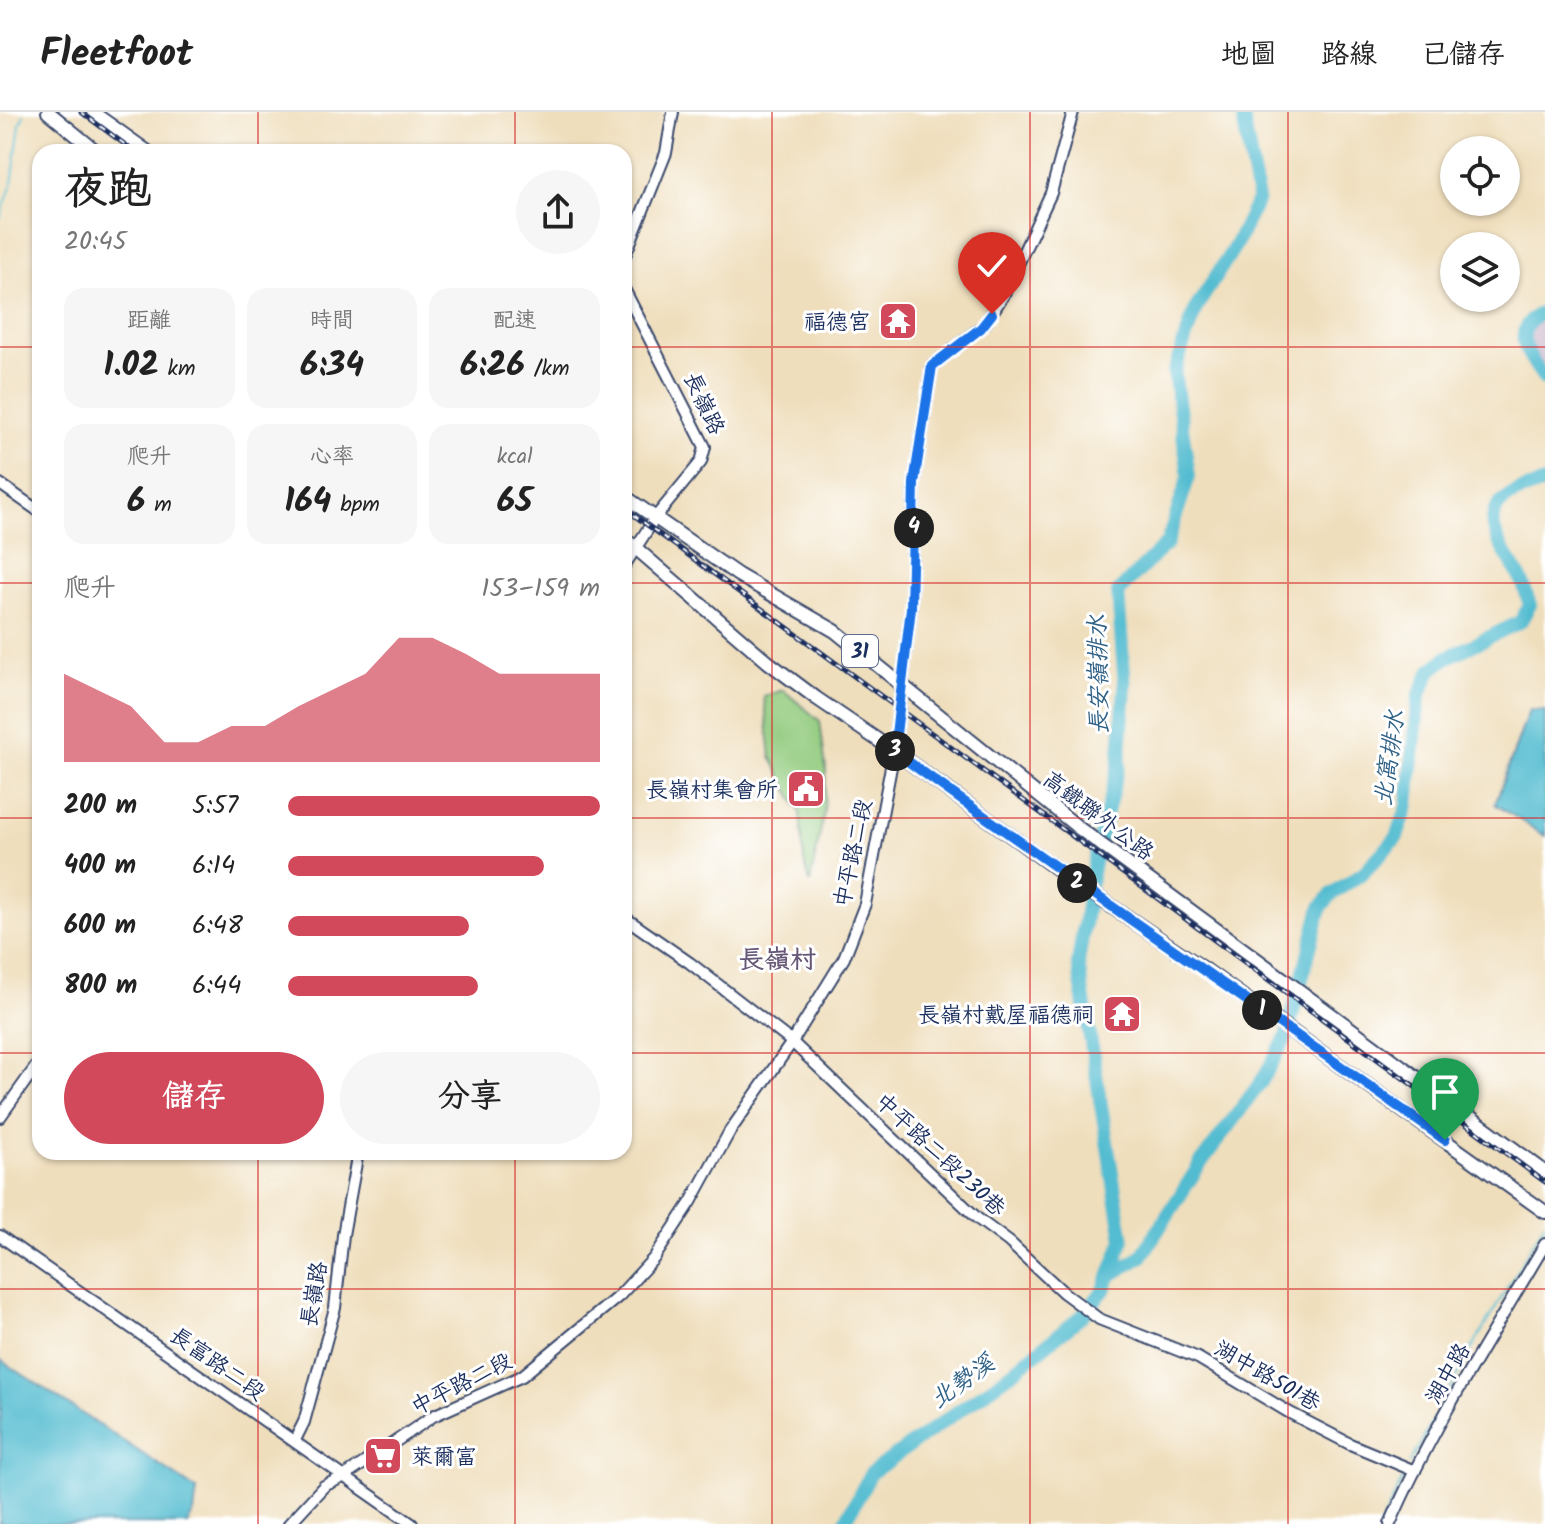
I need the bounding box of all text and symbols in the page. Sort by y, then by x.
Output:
text: Fleetfoot [40,25,193,85]
text: 地圖 [1221,33,1277,78]
text: 路線 [1321,33,1377,78]
text: 已儲存 [1421,33,1505,78]
map controls [1440,136,1520,312]
button: locate [1440,136,1520,216]
text: 夜跑 [64,156,152,226]
button: share [516,170,600,254]
text: 20:45 [64,221,127,263]
pin [958,232,1026,314]
button: layers [1440,232,1520,312]
icon: check [970,244,1014,288]
temple icon: 福德宮 [877,300,919,342]
text: 距離 [127,304,171,339]
text: 時間 [310,304,354,339]
text: 配速 [493,304,537,339]
place label: 福德宮 [804,306,870,341]
text: 1.02 [103,339,159,393]
text: 6:34 [300,339,364,393]
text: 6:26 [460,339,525,393]
text: km [159,352,195,387]
text: /km [525,352,569,387]
street label: 長嶺路 [673,367,733,441]
text: 爬升 [127,440,171,475]
text: 心率 [310,440,354,475]
text: kcal [497,440,533,475]
text: 6 [127,475,145,529]
text: 164 [284,475,331,529]
text: 65 [497,475,532,529]
text: m [145,488,172,523]
text: bpm [331,488,380,523]
pin: 4 [894,508,934,548]
text: 4 [908,510,920,545]
text: 爬升 [64,568,116,610]
text: 153–159 m [481,568,600,610]
water label: 長安嶺排水 [1079,614,1120,735]
road number: 31 [842,635,878,667]
water label: 北窩排水 [1364,707,1417,808]
pin: 3 [875,731,915,771]
text: 3 [889,733,901,768]
street label: 高鐵聯外公路 [1034,763,1161,871]
public building icon: 長嶺村集會所 [785,768,827,810]
place label: 長嶺村集會所 [646,774,778,809]
text: 200 m [64,785,137,827]
text: 5:57 [192,785,238,827]
street label: 中平路二段 [826,796,883,911]
text: 400 m [64,845,136,887]
text: 6:14 [192,845,235,887]
pin: 2 [1057,863,1097,903]
text: 2 [1071,865,1083,900]
text: 600 m [64,905,136,947]
text: 6:48 [192,905,243,947]
district label: 長嶺村 [738,940,816,982]
text: 800 m [64,965,137,1007]
text: 6:44 [192,965,242,1007]
pin: 1 [1242,990,1282,1030]
text: 1 [1259,992,1265,1027]
temple icon: 長嶺村戴屋福德祠 [1101,993,1143,1035]
place label: 長嶺村戴屋福德祠 [918,999,1094,1034]
button: 儲存 [64,1052,324,1144]
button: 分享 [340,1052,600,1144]
pin [1411,1058,1479,1140]
icon: arrive [1423,1070,1467,1114]
street label: 中平路二段230巷 [866,1086,1013,1226]
street label: 長嶺路 [292,1259,338,1330]
street label: 長富路二段 [161,1319,272,1411]
street label: 湖中路501巷 [1207,1333,1326,1422]
street label: 湖中路 [1418,1337,1481,1412]
water label: 北勢溪 [922,1344,1005,1419]
street label: 中平路二段 [405,1345,519,1426]
supermarket icon: 萊爾富 [362,1435,404,1477]
place label: 萊爾富 [411,1441,477,1476]

